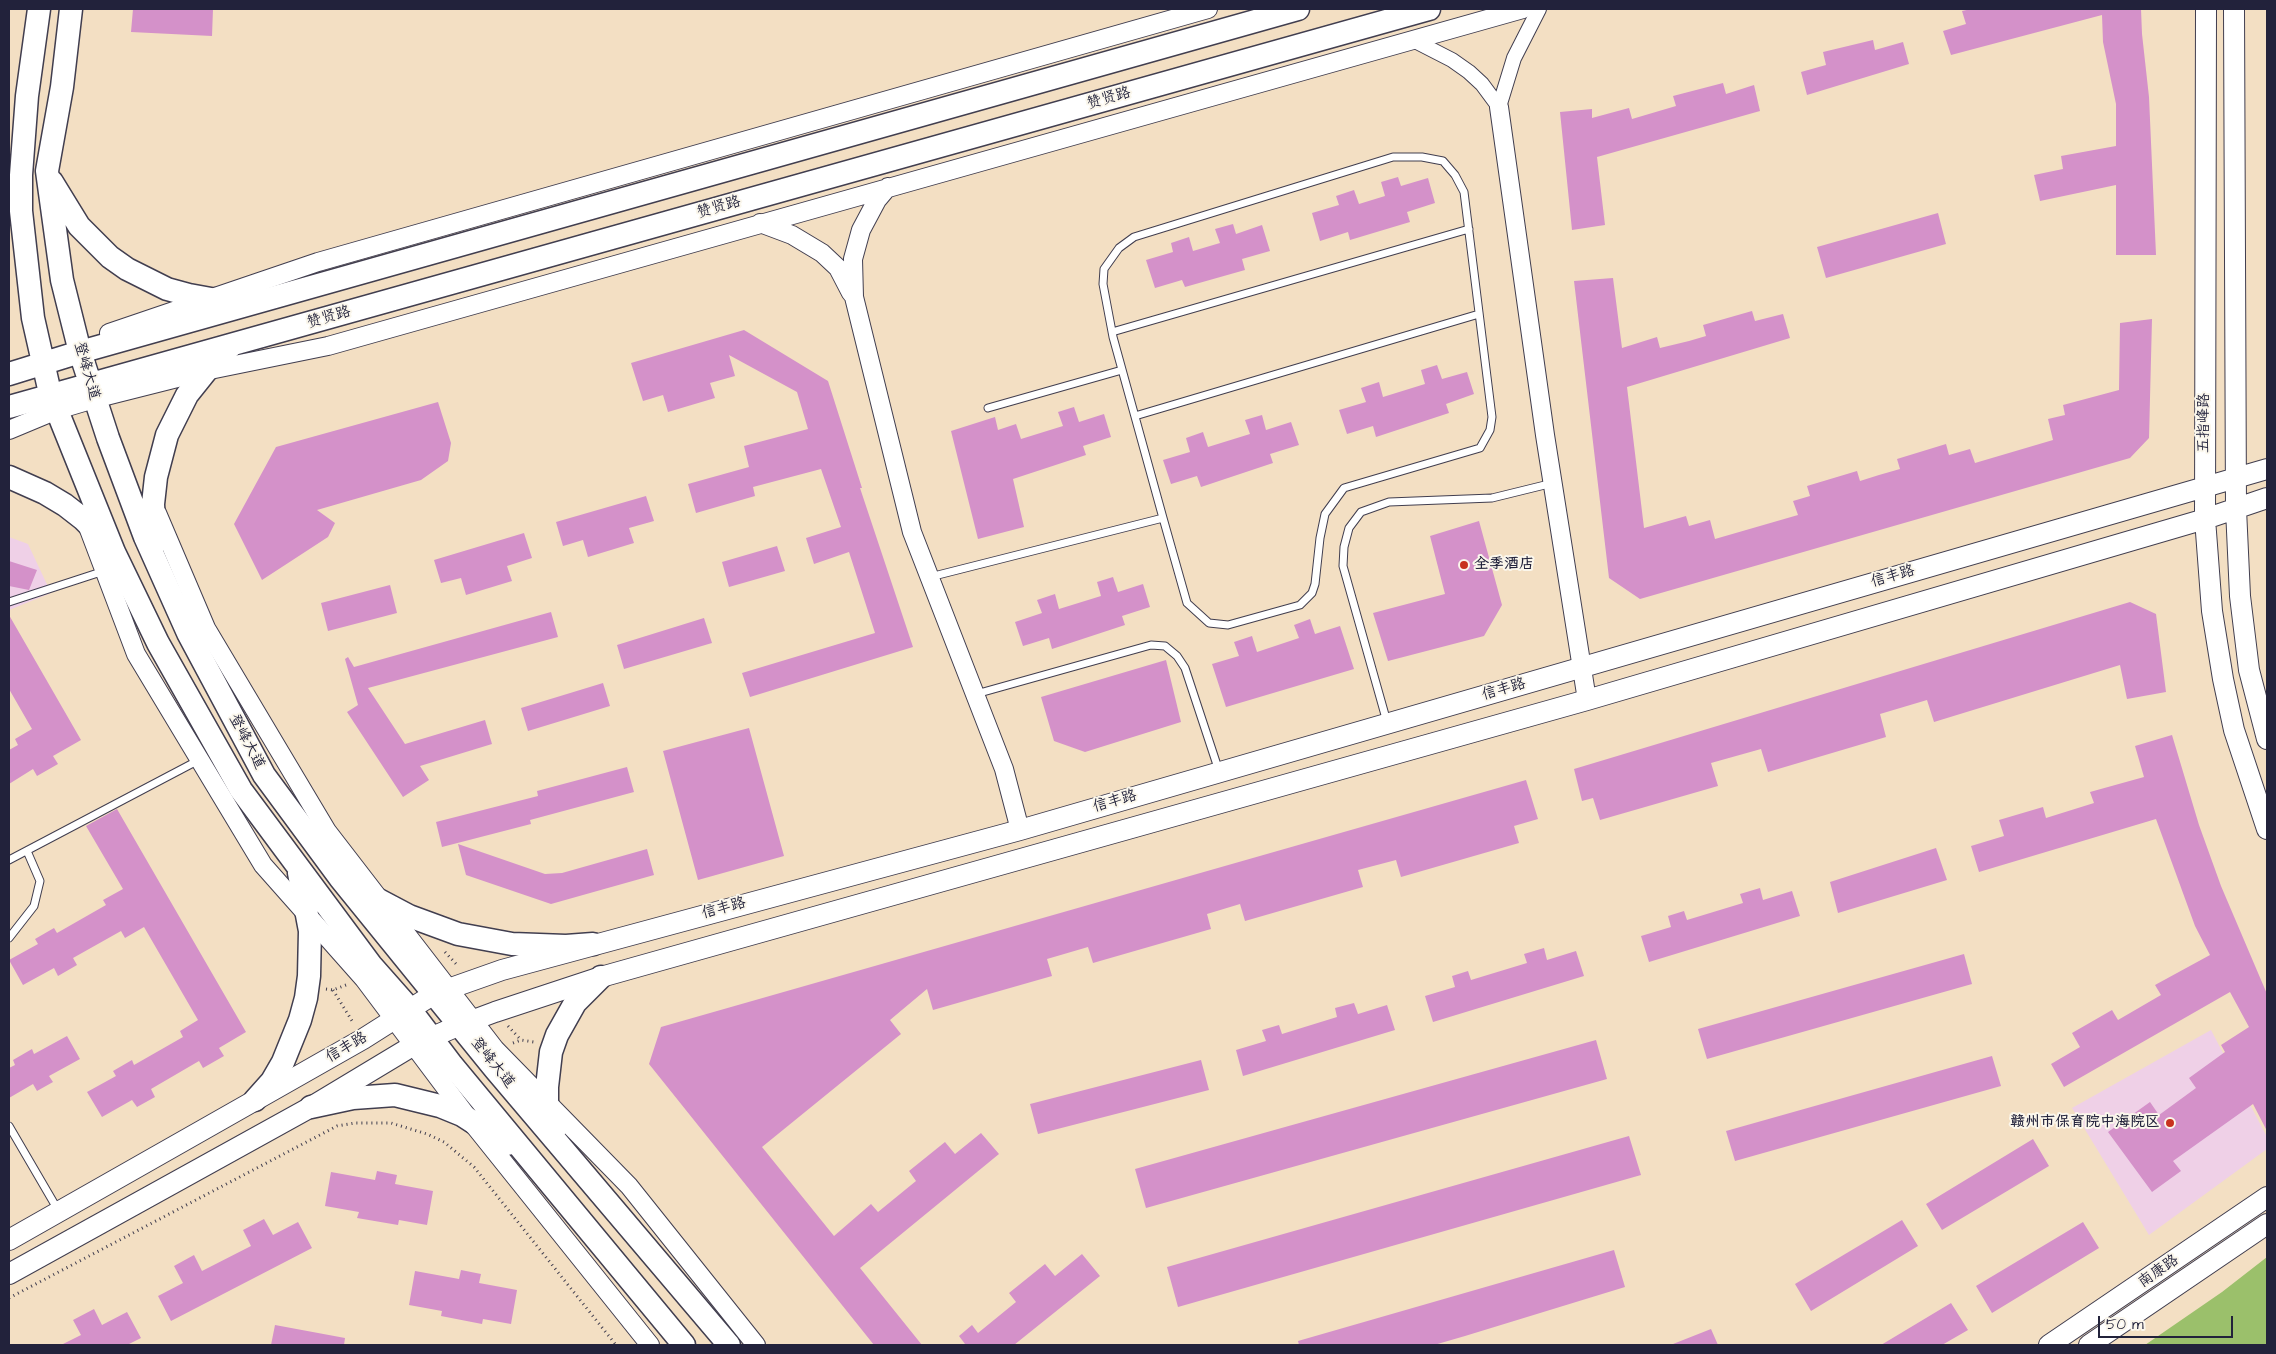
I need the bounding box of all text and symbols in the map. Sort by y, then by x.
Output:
street label: 赞贤路 [1085,84,1133,114]
street label: 赞贤路 [695,193,743,223]
street label: 赞贤路 [305,303,353,333]
street label: 登峰大道 [69,340,103,402]
street label: 五指峰路 [2196,393,2214,453]
place label: 全季酒店 [1474,556,1534,574]
marker: 全季酒店 [1458,559,1470,571]
street label: 信丰路 [1869,562,1917,592]
street label: 信丰路 [1480,675,1528,705]
street label: 登峰大道 [224,711,268,773]
street label: 信丰路 [1091,787,1139,817]
street label: 信丰路 [700,894,748,924]
street label: 信丰路 [323,1029,371,1067]
street label: 登峰大道 [466,1034,518,1092]
place label: 赣州市保育院中海院区 [2010,1114,2160,1132]
marker: 赣州市保育院中海院区 [2164,1117,2176,1129]
street label: 南康路 [2135,1252,2183,1292]
scale bar [2101,1306,2236,1338]
text: 50 m [2106,1314,2144,1335]

